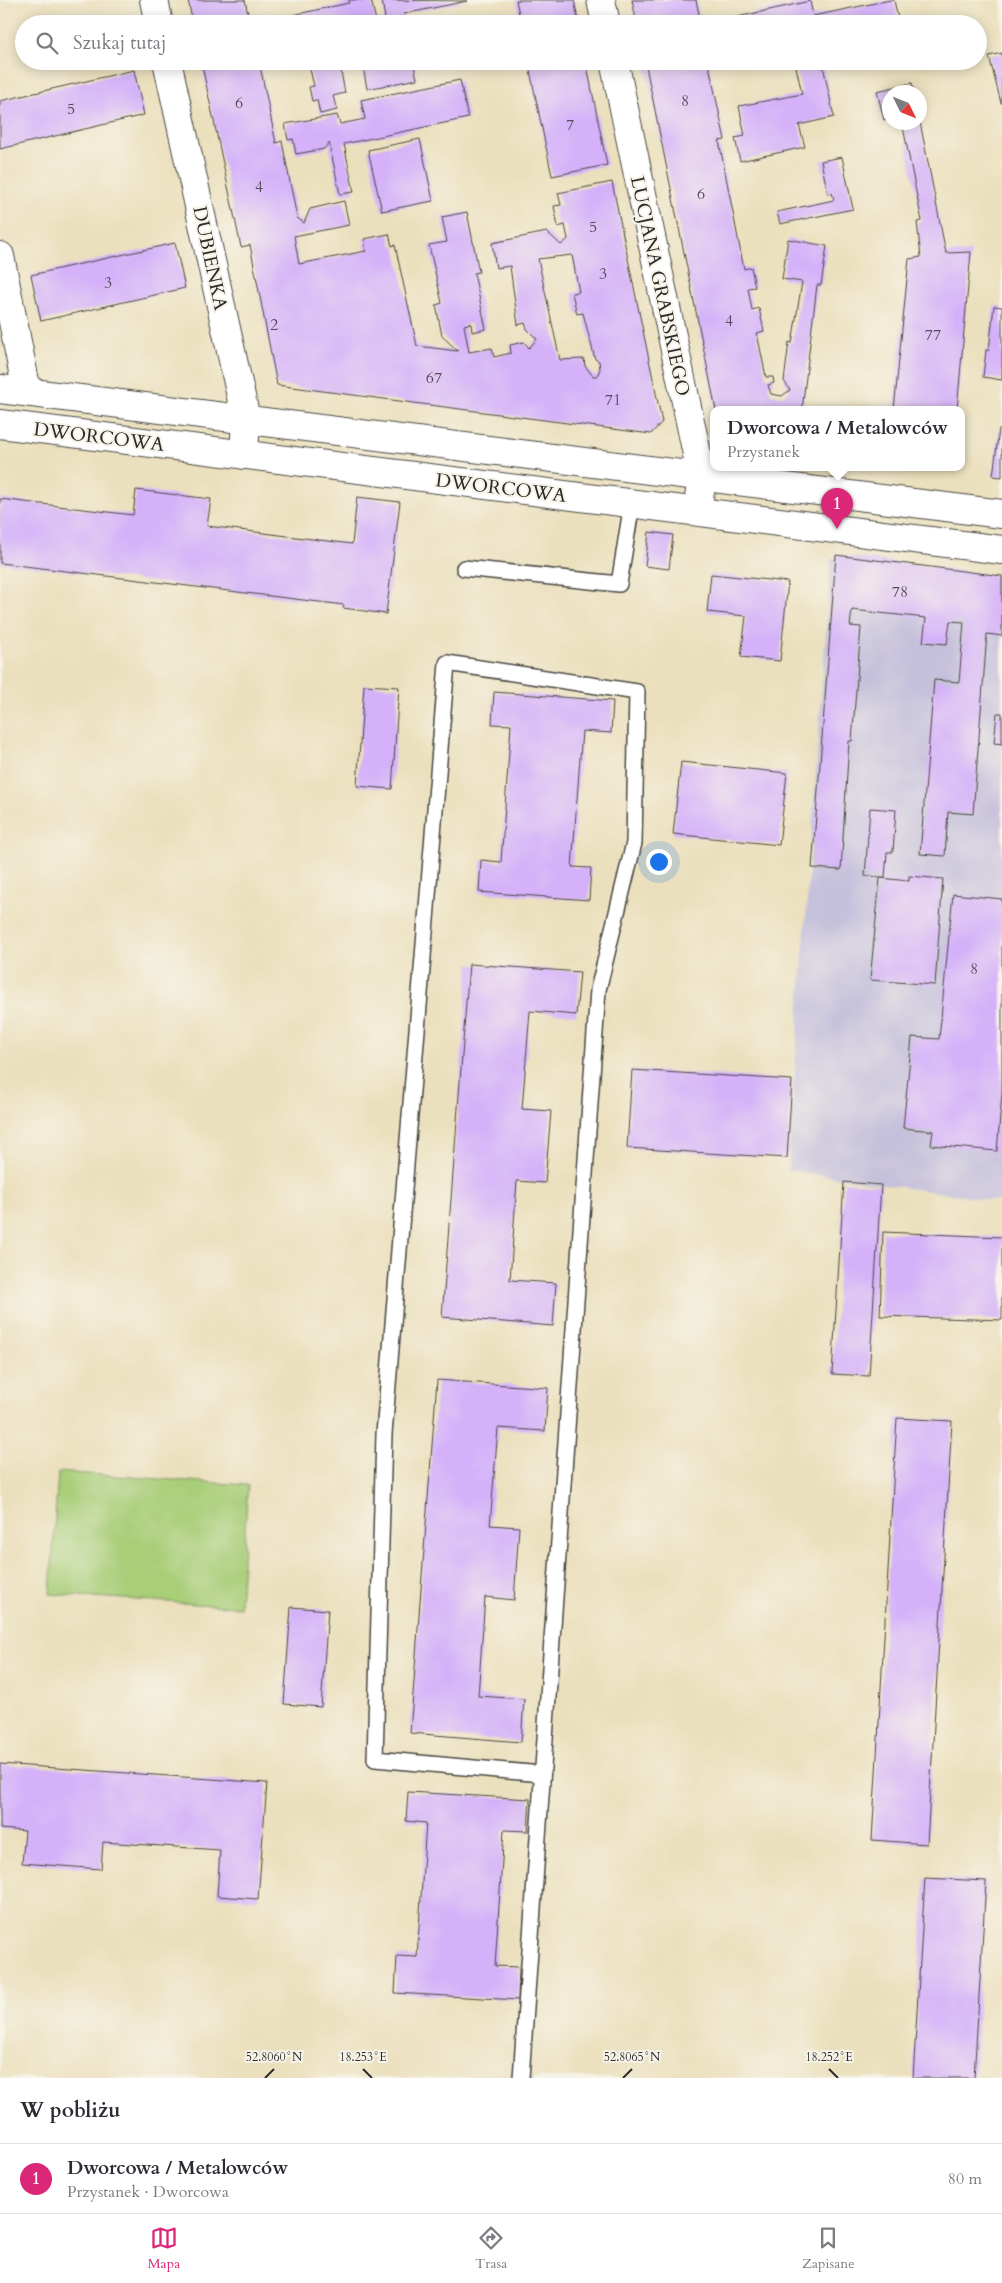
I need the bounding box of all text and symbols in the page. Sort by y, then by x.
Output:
search box [15,15,987,70]
icon: search [33,29,61,57]
text: Szukaj tutaj [73,30,166,56]
north arrow [882,85,927,130]
house number: 8 [681,90,689,112]
house number: 6 [235,92,243,114]
house number: 5 [67,98,75,120]
house number: 7 [566,114,574,136]
street label: LUCJANA GRABSKIEGO [624,174,696,399]
house number: 4 [255,176,263,198]
house number: 6 [697,183,705,205]
street label: DUBIENKA [186,204,234,313]
house number: 5 [589,216,597,238]
house number: 3 [599,263,607,285]
house number: 3 [104,272,112,294]
house number: 4 [725,310,733,332]
house number: 2 [270,314,278,336]
house number: 77 [925,324,941,346]
house number: 67 [426,367,442,389]
house number: 71 [605,389,621,411]
popup [710,406,965,471]
text: Dworcowa / Metalowców [727,415,948,441]
street label: DWORCOWA [32,416,166,458]
text: Przystanek [727,441,800,463]
street label: DWORCOWA [434,467,568,509]
pin: 1 [821,488,853,529]
house number: 78 [892,581,908,603]
your location [646,849,672,875]
house number: 8 [970,958,978,980]
text: 52.8060°N [246,2049,303,2065]
text: 18.253°E [339,2049,387,2065]
text: 52.8065°N [604,2049,661,2065]
text: 18.252°E [805,2049,853,2065]
text: W pobliżu [20,2096,121,2125]
text: Dworcowa / Metalowców [67,2155,288,2181]
text: 1 [32,2168,40,2190]
text: 80 m [948,2168,982,2190]
text: Przystanek · Dworcowa [67,2181,229,2203]
tab: Mapa [147,2224,180,2273]
tab: Trasa [475,2224,507,2273]
tab: Zapisane [802,2224,855,2273]

